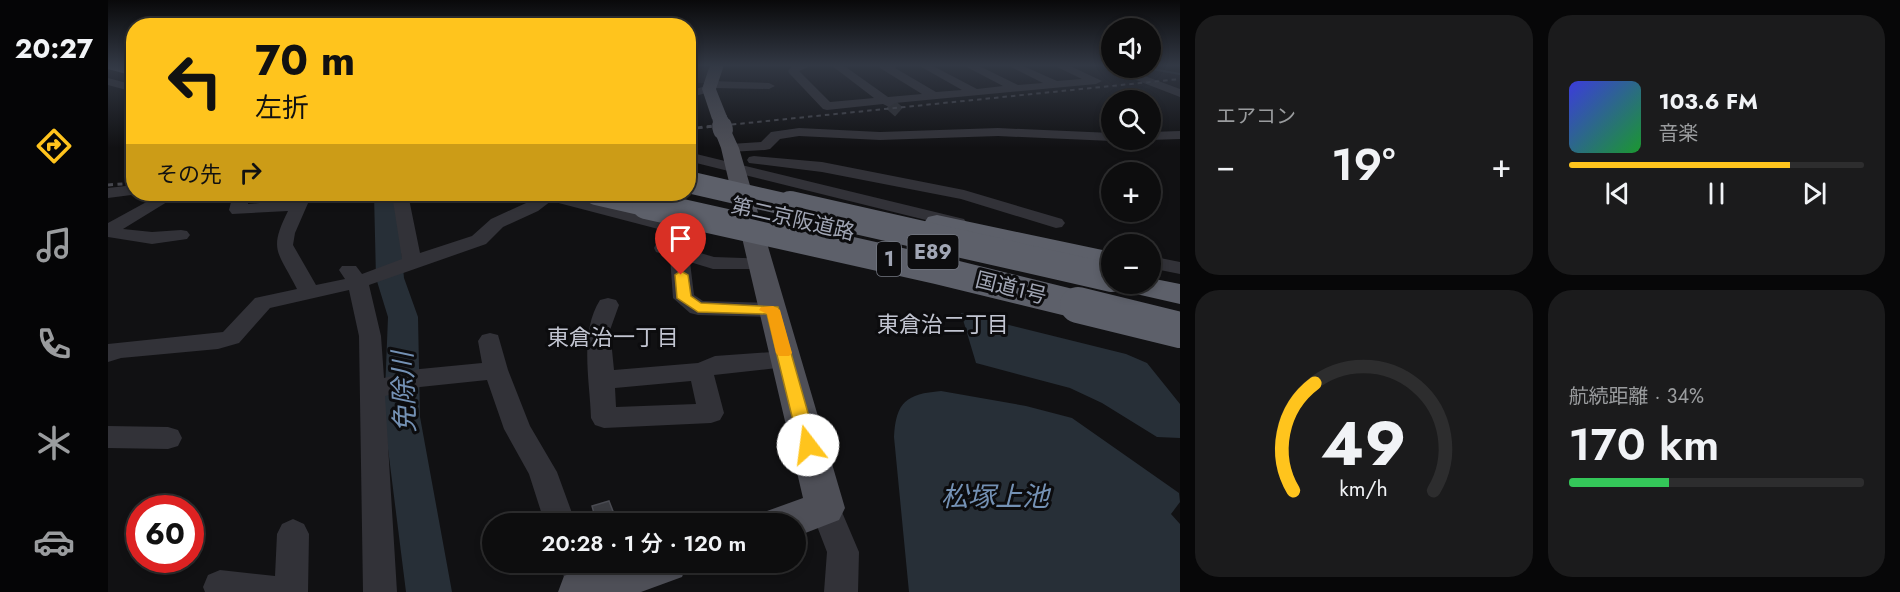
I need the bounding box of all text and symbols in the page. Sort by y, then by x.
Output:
map controls [1101,18,1161,294]
button: sound [1101,18,1161,78]
text: 20:27 [15,29,93,68]
text: 70 m [255,30,355,91]
icon: left [156,42,234,120]
text: 103.6 FM [1659,85,1758,117]
text: 左折 [255,88,309,127]
button: search [1101,90,1161,150]
text: エアコン [1216,102,1296,131]
text: 音楽 [1659,119,1699,148]
icon: directions [33,125,75,167]
text: 19° [1331,132,1395,197]
text: − [1216,142,1235,189]
text: + [1491,142,1512,189]
icon: right [234,156,267,189]
text: その先 [156,158,222,190]
button: + [1101,162,1161,222]
icon: previous [1601,177,1634,210]
icon: pause [1700,177,1733,210]
icon: next [1798,177,1831,210]
street label: 第二京阪道路 [728,190,858,248]
pin [655,213,706,275]
icon: arrive [664,222,697,255]
icon: music [33,224,75,266]
button: − [1101,234,1161,294]
road number: E89 [908,235,958,269]
road number: 1 [877,242,901,276]
street label: 国道1号 [972,265,1050,311]
district label: 東倉治二丁目 [877,308,1009,340]
district label: 東倉治一丁目 [547,321,679,353]
icon: phone [33,323,75,365]
water label: 免除川 [382,348,424,433]
text: 航続距離 · 34% [1569,382,1704,411]
text: 49 [1321,398,1406,488]
text: 170 km [1569,412,1719,477]
position arrow [776,413,840,477]
icon: climate [33,422,75,464]
text: km/h [1340,473,1388,504]
water label: 松塚上池 [941,477,1052,516]
speed limit sign: 60 [126,495,204,573]
icon: car [33,521,75,563]
text: 20:28 · 1 分 · 120 m [542,527,746,559]

